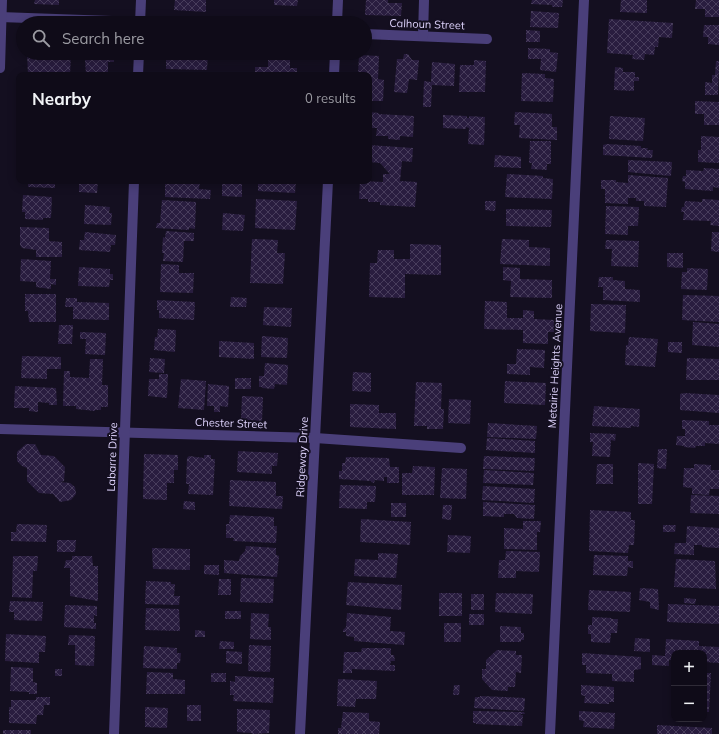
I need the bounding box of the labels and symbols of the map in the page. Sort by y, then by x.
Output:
street label: Calhoun Street [389,16,465,32]
street label: Metairie Heights Avenue [545,303,565,429]
street label: Chester Street [195,415,268,431]
street label: Ridgeway Drive [293,416,311,498]
street label: Labarre Drive [104,422,120,492]

